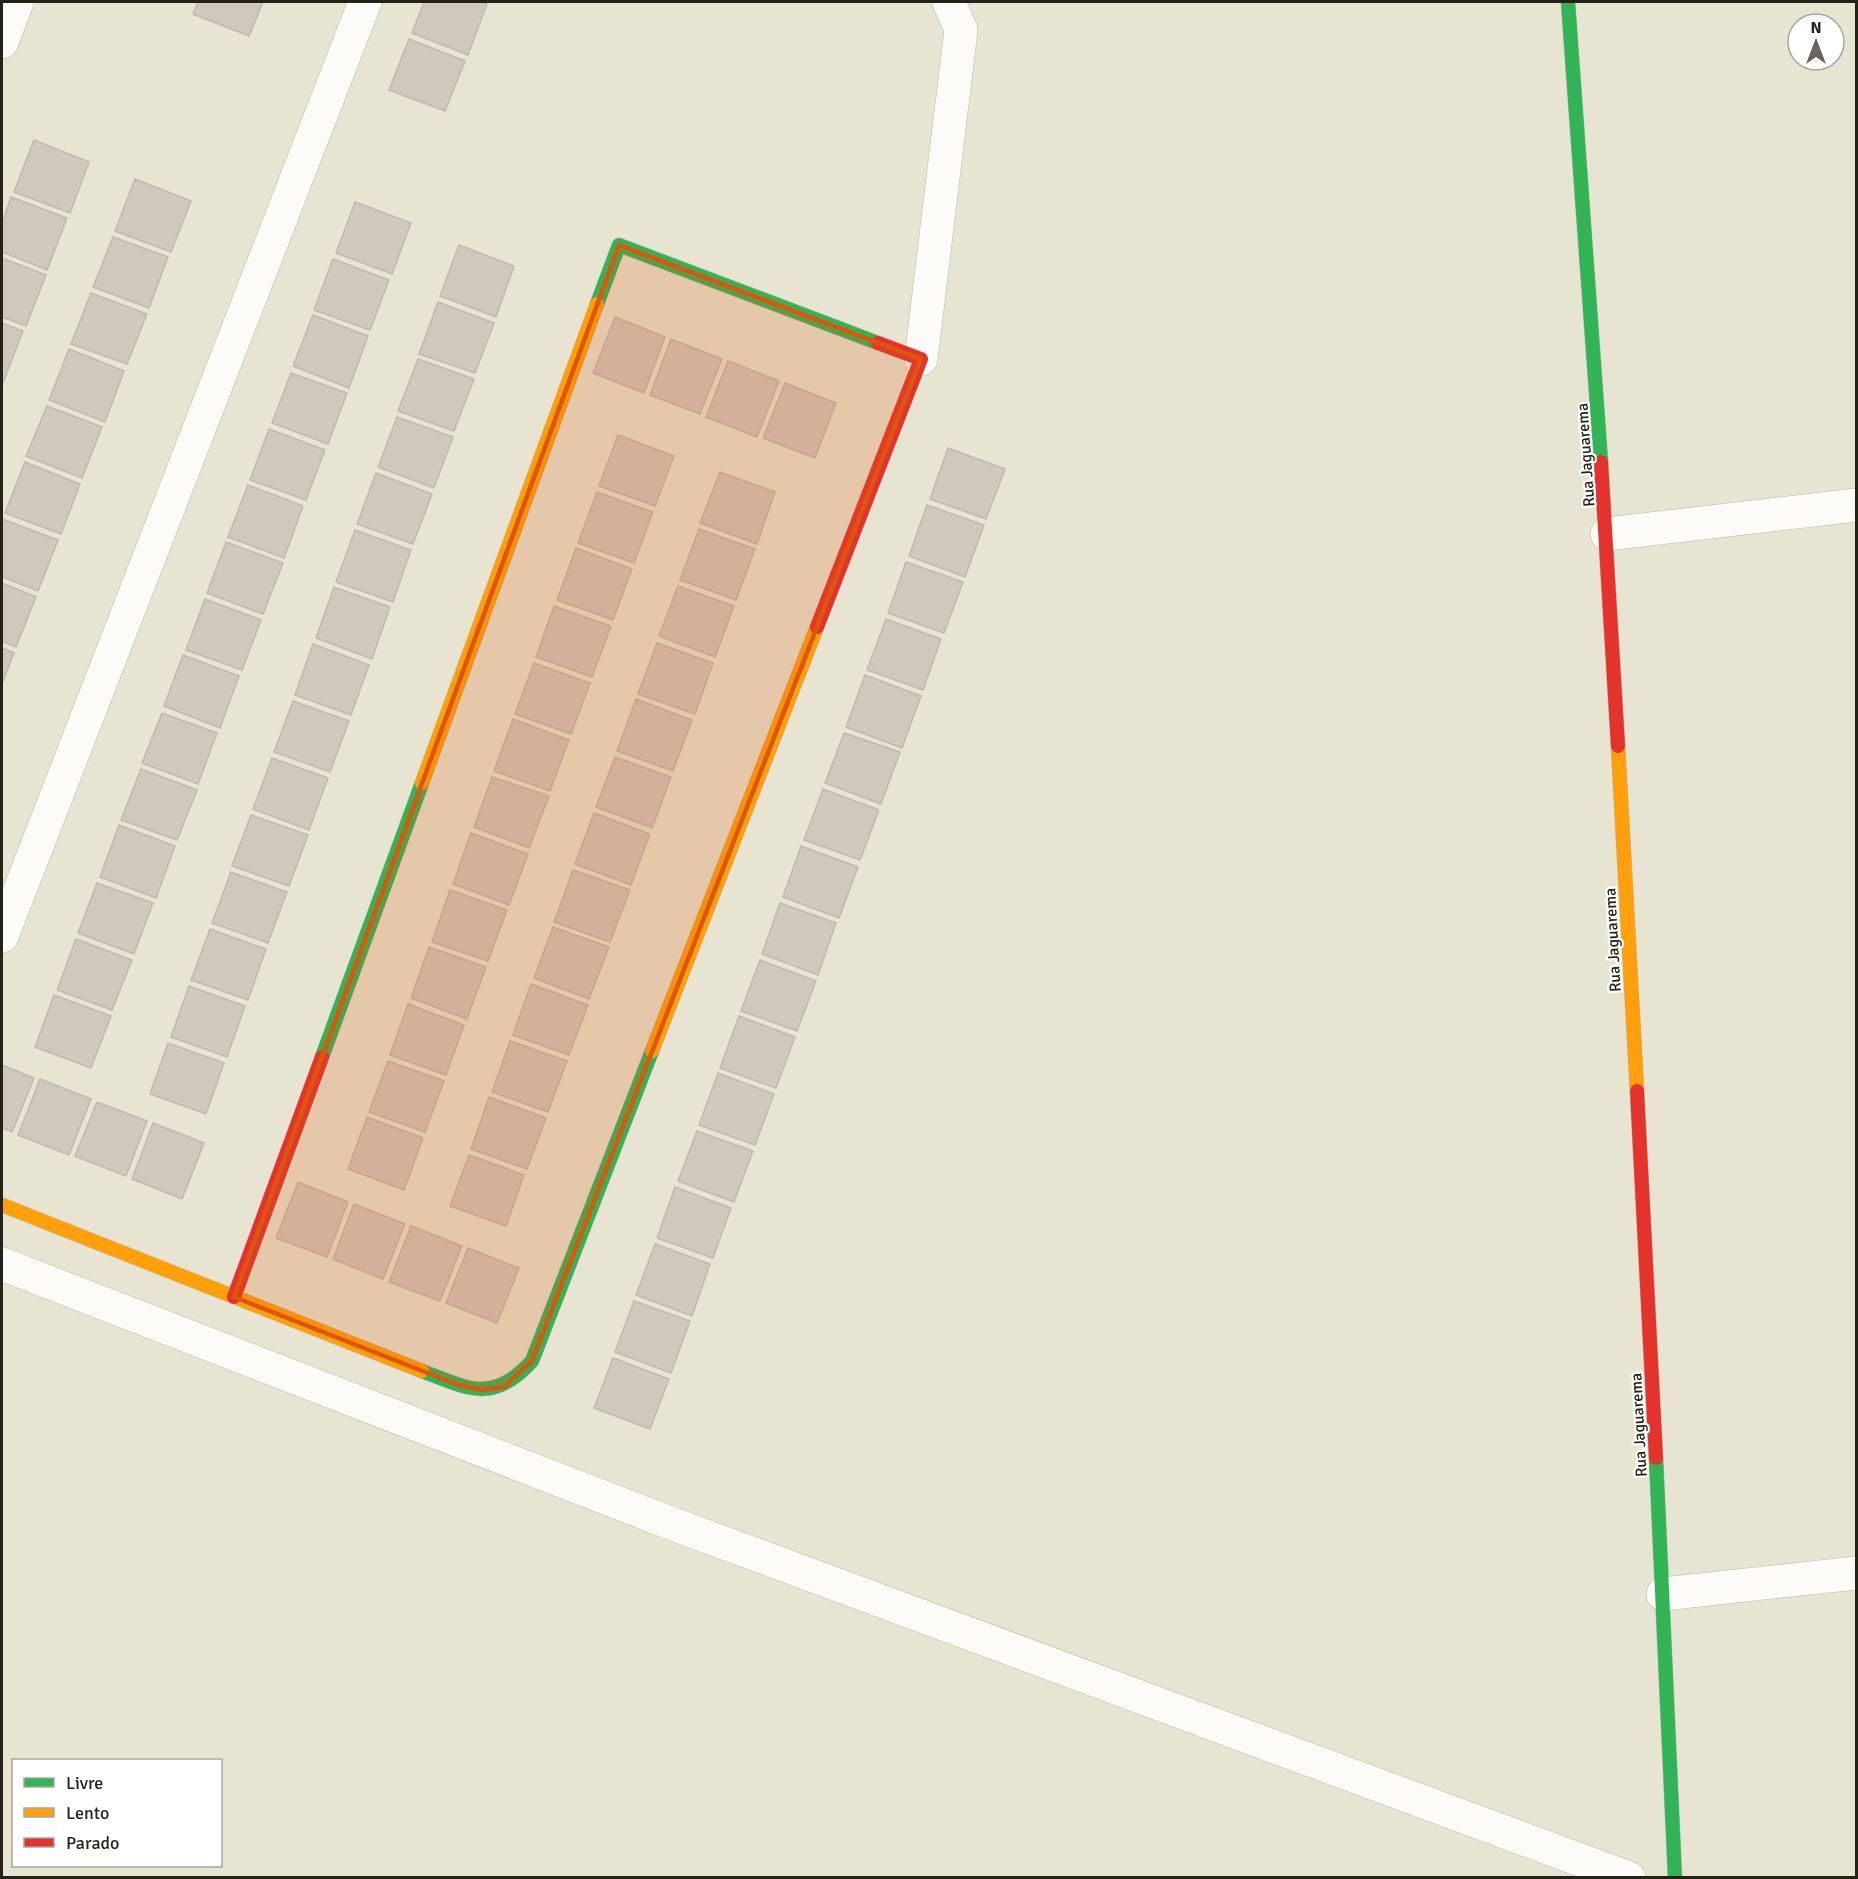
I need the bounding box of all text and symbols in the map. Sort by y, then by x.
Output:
north arrow [1786,12,1846,72]
text: N [1810,18,1822,38]
street label: Rua Jaguarema [1572,402,1600,508]
street label: Rua Jaguarema [1600,887,1626,993]
street label: Rua Jaguarema [1626,1372,1652,1478]
legend [12,1759,222,1867]
text: Livre [66,1772,103,1794]
text: Lento [66,1802,109,1824]
text: Parado [66,1832,119,1854]

